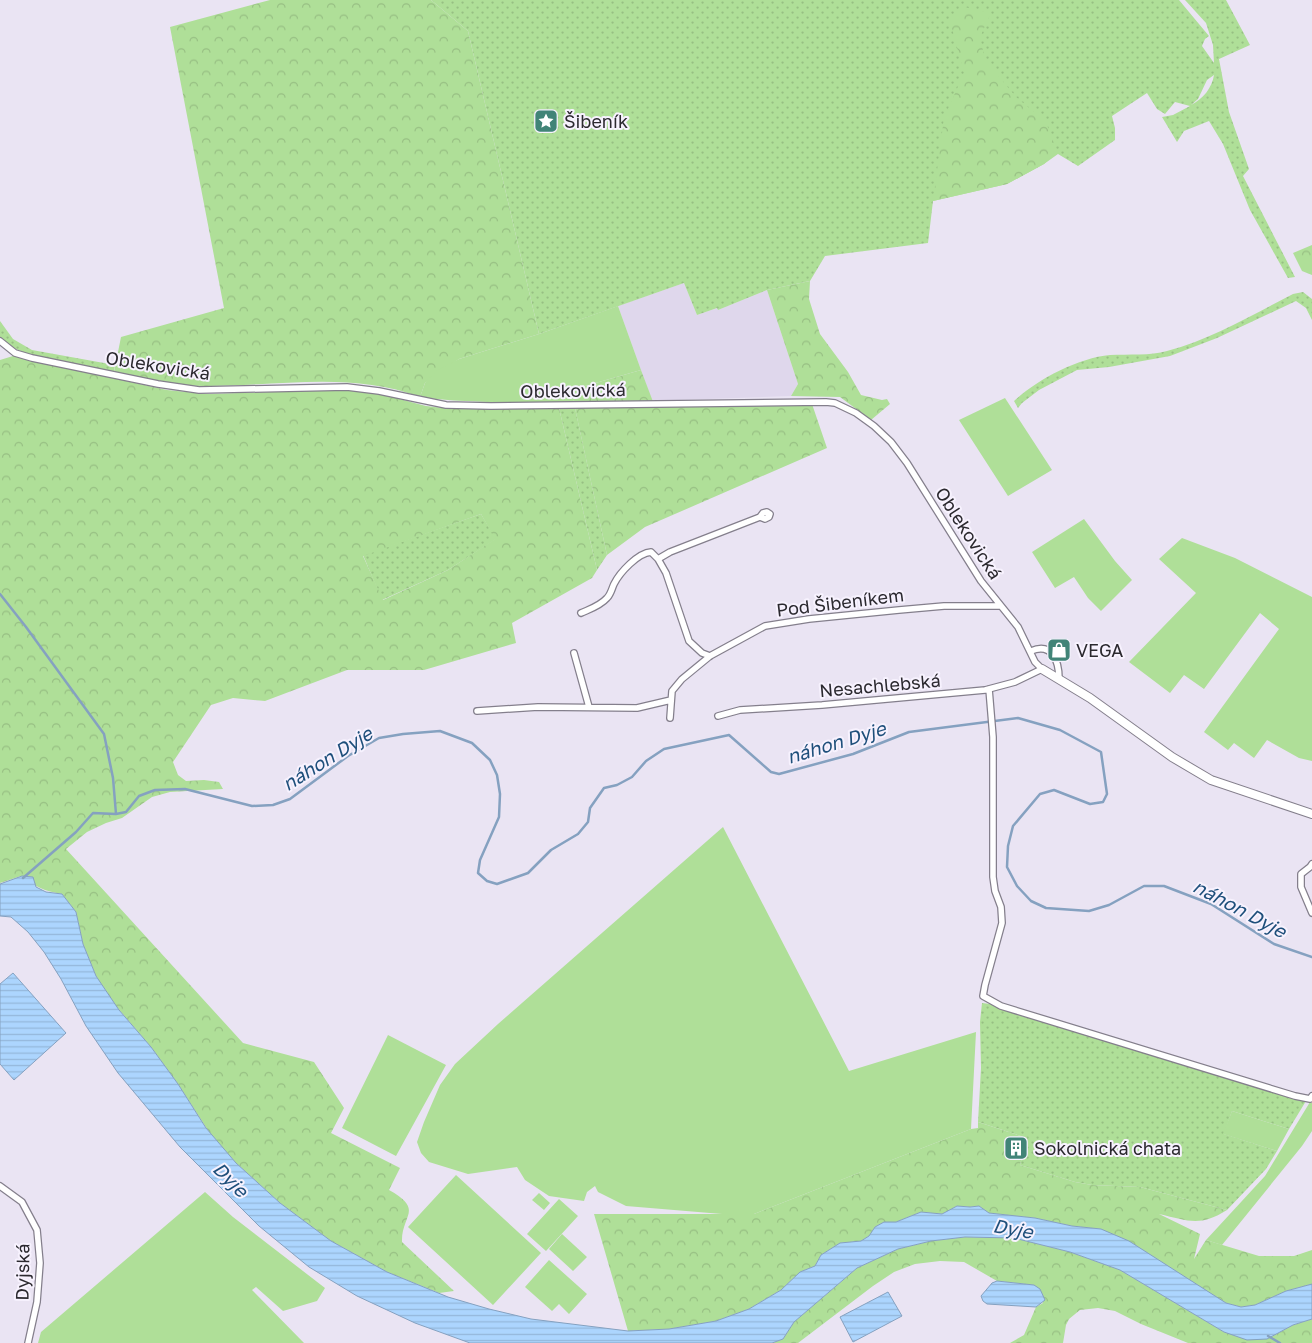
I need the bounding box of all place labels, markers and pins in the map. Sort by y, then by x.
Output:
place icon: Šibeník [533,108,559,134]
place label: Šibeník [564,110,628,132]
shop icon: VEGA [1046,637,1072,663]
place label: VEGA [1076,639,1123,661]
building icon: Sokolnická chata [1003,1135,1029,1161]
place label: Sokolnická chata [1034,1137,1181,1159]

